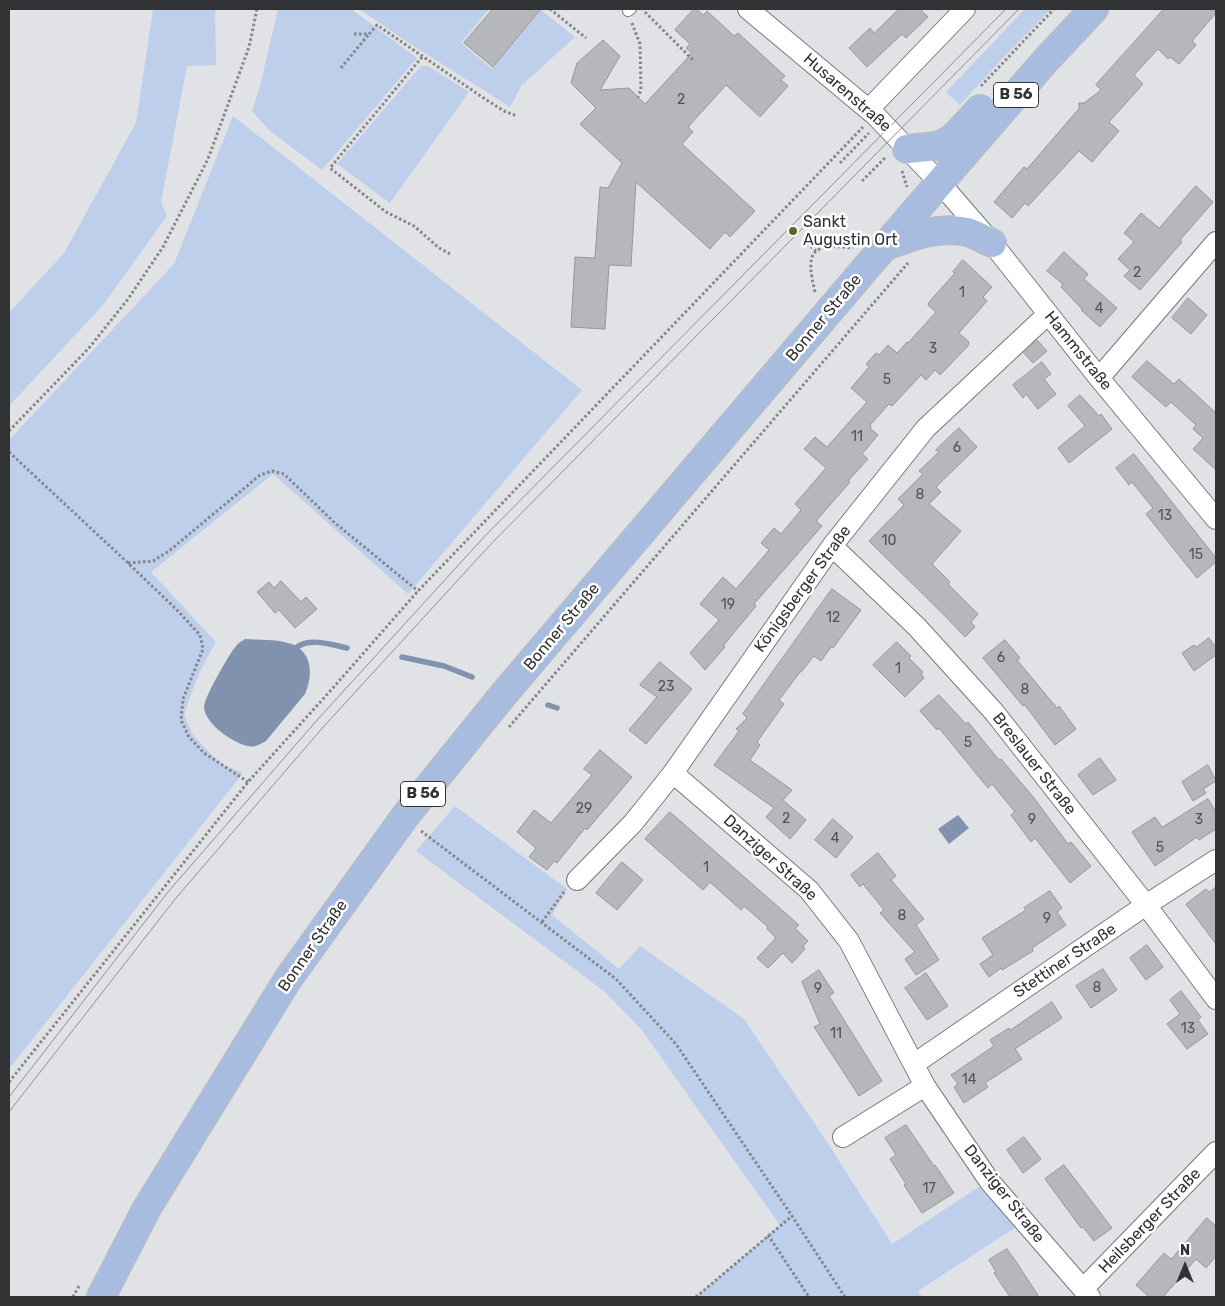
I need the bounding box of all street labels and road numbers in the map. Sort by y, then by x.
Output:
street label: Husarenstraße [799,50,895,136]
road number: B 56 [994,82,1038,108]
street label: Bonner Straße [782,271,866,365]
street label: Hammstraße [1040,308,1116,394]
street label: Königsberger Straße [751,522,855,656]
street label: Bonner Straße [520,580,604,674]
street label: Breslauer Straße [988,709,1080,819]
road number: B 56 [400,782,446,806]
street label: Danziger Straße [719,811,821,905]
street label: Bonner Straße [274,896,352,996]
street label: Stettiner Straße [1010,920,1120,1002]
street label: Danziger Straße [960,1141,1048,1247]
street label: Heilsberger Straße [1095,1164,1205,1278]

